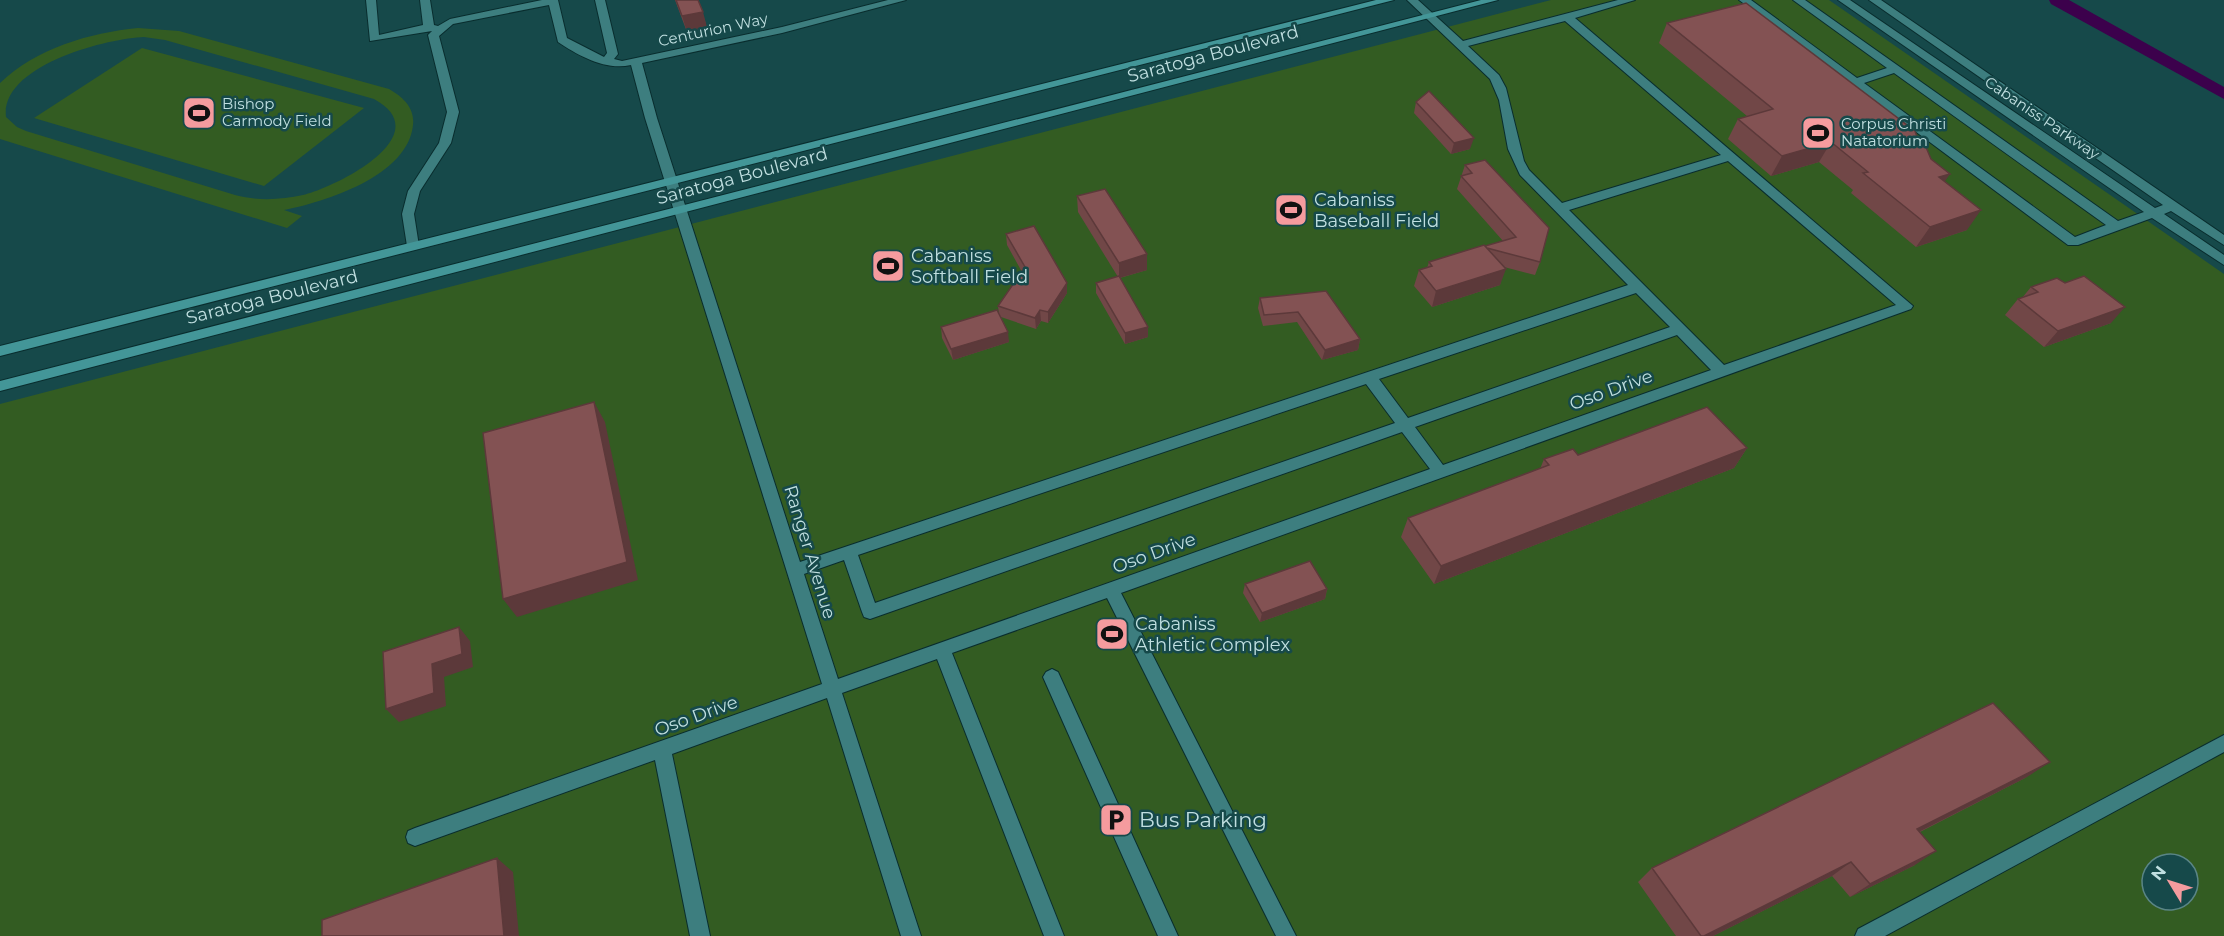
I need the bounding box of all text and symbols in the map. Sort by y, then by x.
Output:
street label: Centurion Way [656,8,770,50]
street label: Saratoga Boulevard [1125,21,1301,87]
street label: Cabaniss Parkway [1981,72,2104,164]
place label: Bishop Carmody Field [222,94,332,130]
sports icon: Bishop Carmody Field [181,95,217,131]
place label: Corpus Christi Natatorium [1841,114,1946,150]
sports icon: Corpus Christi Natatorium [1800,115,1836,151]
street label: Saratoga Boulevard [654,143,830,209]
place label: Cabaniss Baseball Field [1314,189,1439,232]
sports icon: Cabaniss Baseball Field [1273,192,1309,228]
place label: Cabaniss Softball Field [911,245,1028,288]
sports icon: Cabaniss Softball Field [870,248,906,284]
street label: Saratoga Boulevard [184,265,360,329]
street label: Oso Drive [1566,365,1656,415]
street label: Ranger Avenue [779,482,841,622]
street label: Oso Drive [1109,528,1199,578]
place label: Cabaniss Athletic Complex [1135,613,1290,656]
sports icon: Cabaniss Athletic Complex [1094,616,1130,652]
street label: Oso Drive [651,691,741,741]
parking icon: Bus Parking [1098,802,1134,838]
place label: Bus Parking [1139,807,1267,832]
north arrow [2140,852,2200,912]
text: N [2147,862,2170,884]

